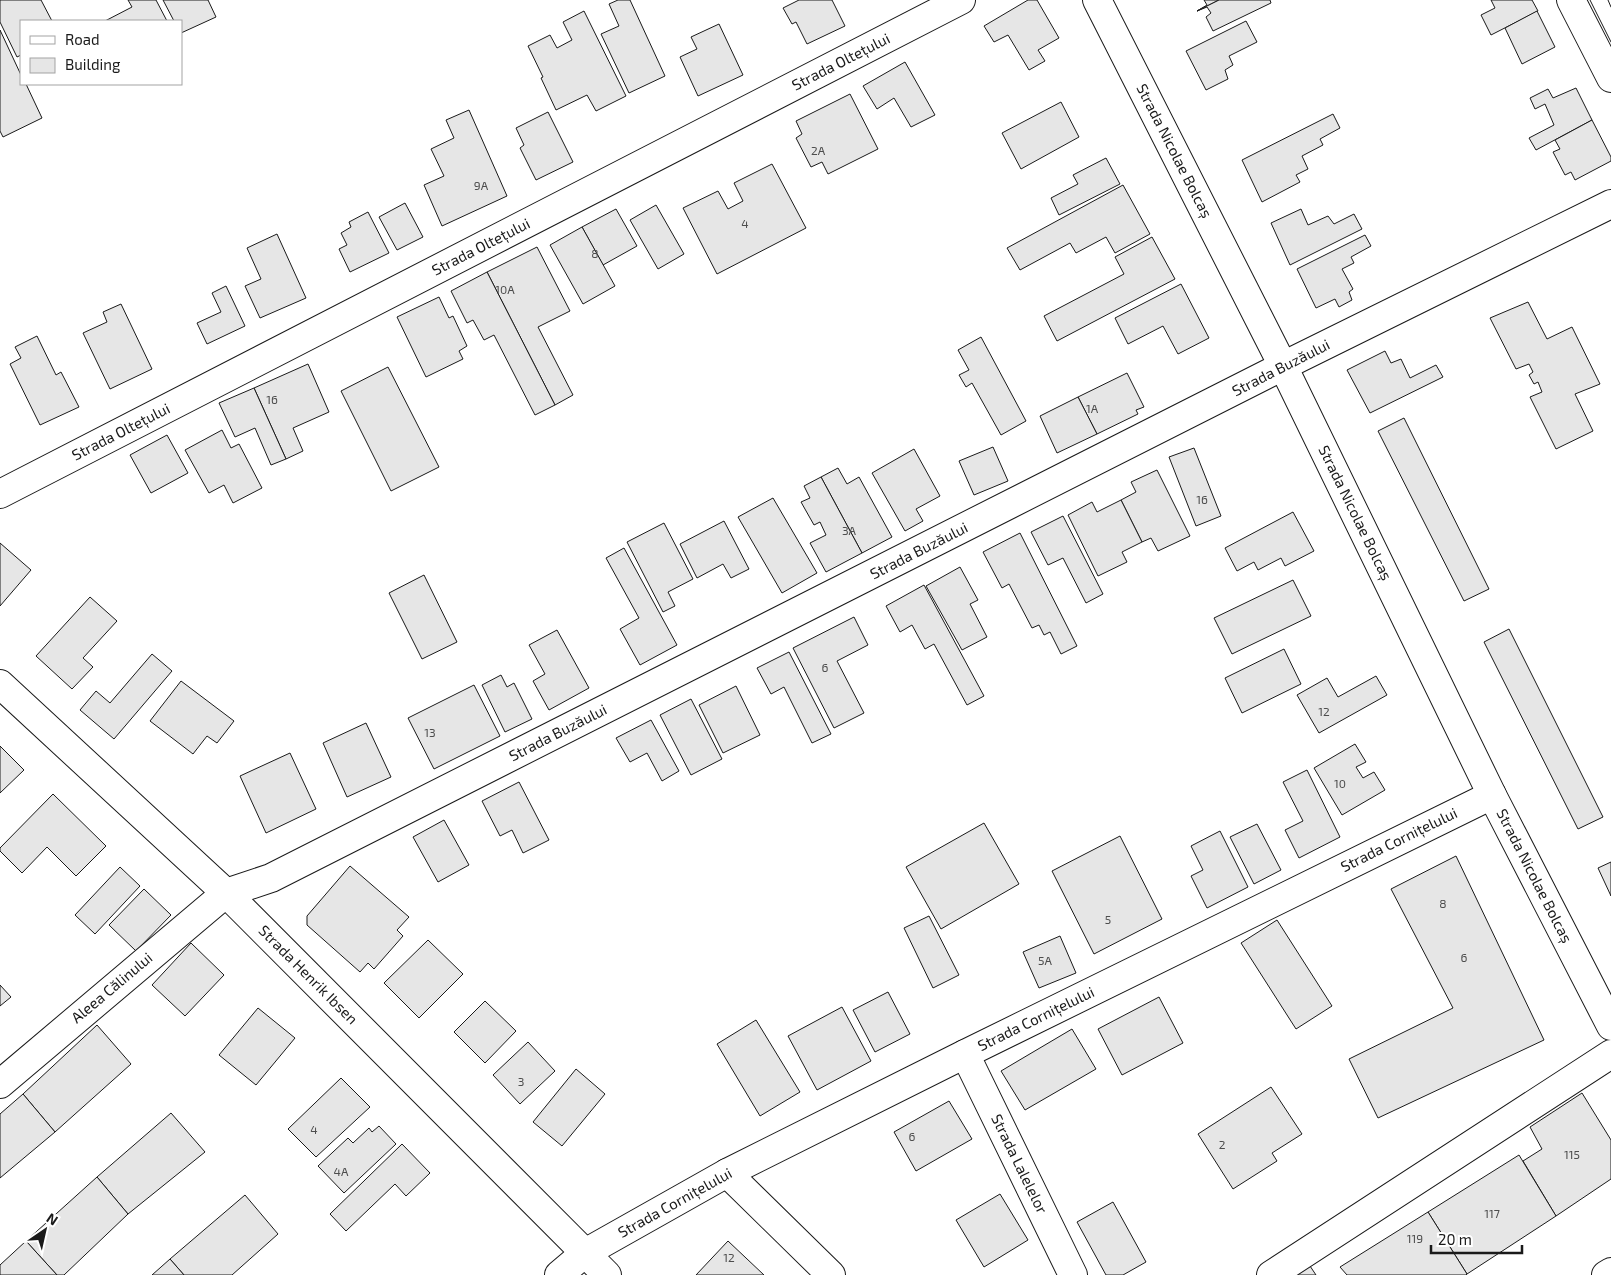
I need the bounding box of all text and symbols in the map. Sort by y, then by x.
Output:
legend [20,20,182,85]
street label: Strada Oltețului [789,29,893,95]
text: Road [65,30,100,48]
text: Building [65,55,121,73]
street label: Strada Nicolae Bolcaș [1131,80,1217,222]
house number: 2A [811,143,826,157]
house number: 9A [474,178,489,192]
street label: Strada Oltețului [429,214,533,280]
house number: 4 [741,216,749,230]
house number: 8 [591,246,599,260]
house number: 10A [495,282,515,296]
street label: Strada Buzăului [1229,335,1333,400]
house number: 16 [266,392,278,406]
street label: Strada Oltețului [69,399,173,465]
house number: 1A [1086,401,1099,415]
street label: Strada Nicolae Bolcaș [1314,442,1396,584]
house number: 16 [1196,492,1208,506]
street label: Strada Buzăului [867,518,971,583]
house number: 3A [842,523,857,537]
house number: 6 [822,660,829,674]
street label: Strada Buzăului [506,700,610,765]
house number: 12 [1318,704,1330,718]
house number: 13 [424,725,436,739]
house number: 10 [1334,776,1346,790]
street label: Strada Cornițelului [1337,803,1461,877]
street label: Strada Nicolae Bolcaș [1491,805,1577,947]
house number: 8 [1439,896,1447,910]
house number: 5 [1105,912,1111,926]
street label: Strada Henrik Ibsen [255,921,362,1028]
street label: Aleea Călinului [67,948,156,1026]
house number: 6 [1461,950,1468,964]
house number: 5A [1038,953,1052,967]
street label: Strada Cornițelului [974,982,1098,1056]
house number: 3 [518,1074,524,1088]
street label: Strada Lalelelor [988,1111,1052,1216]
house number: 4 [310,1122,318,1136]
house number: 6 [909,1129,916,1143]
house number: 2 [1219,1137,1226,1151]
house number: 115 [1564,1147,1580,1161]
street label: Strada Cornițelului [614,1163,736,1243]
house number: 4A [334,1164,349,1178]
north arrow [20,1205,70,1255]
house number: 117 [1484,1206,1500,1220]
text: N [44,1209,61,1229]
scale bar [1431,1222,1522,1254]
text: 20 m [1438,1230,1472,1248]
house number: 119 [1407,1231,1423,1245]
house number: 12 [723,1250,735,1264]

